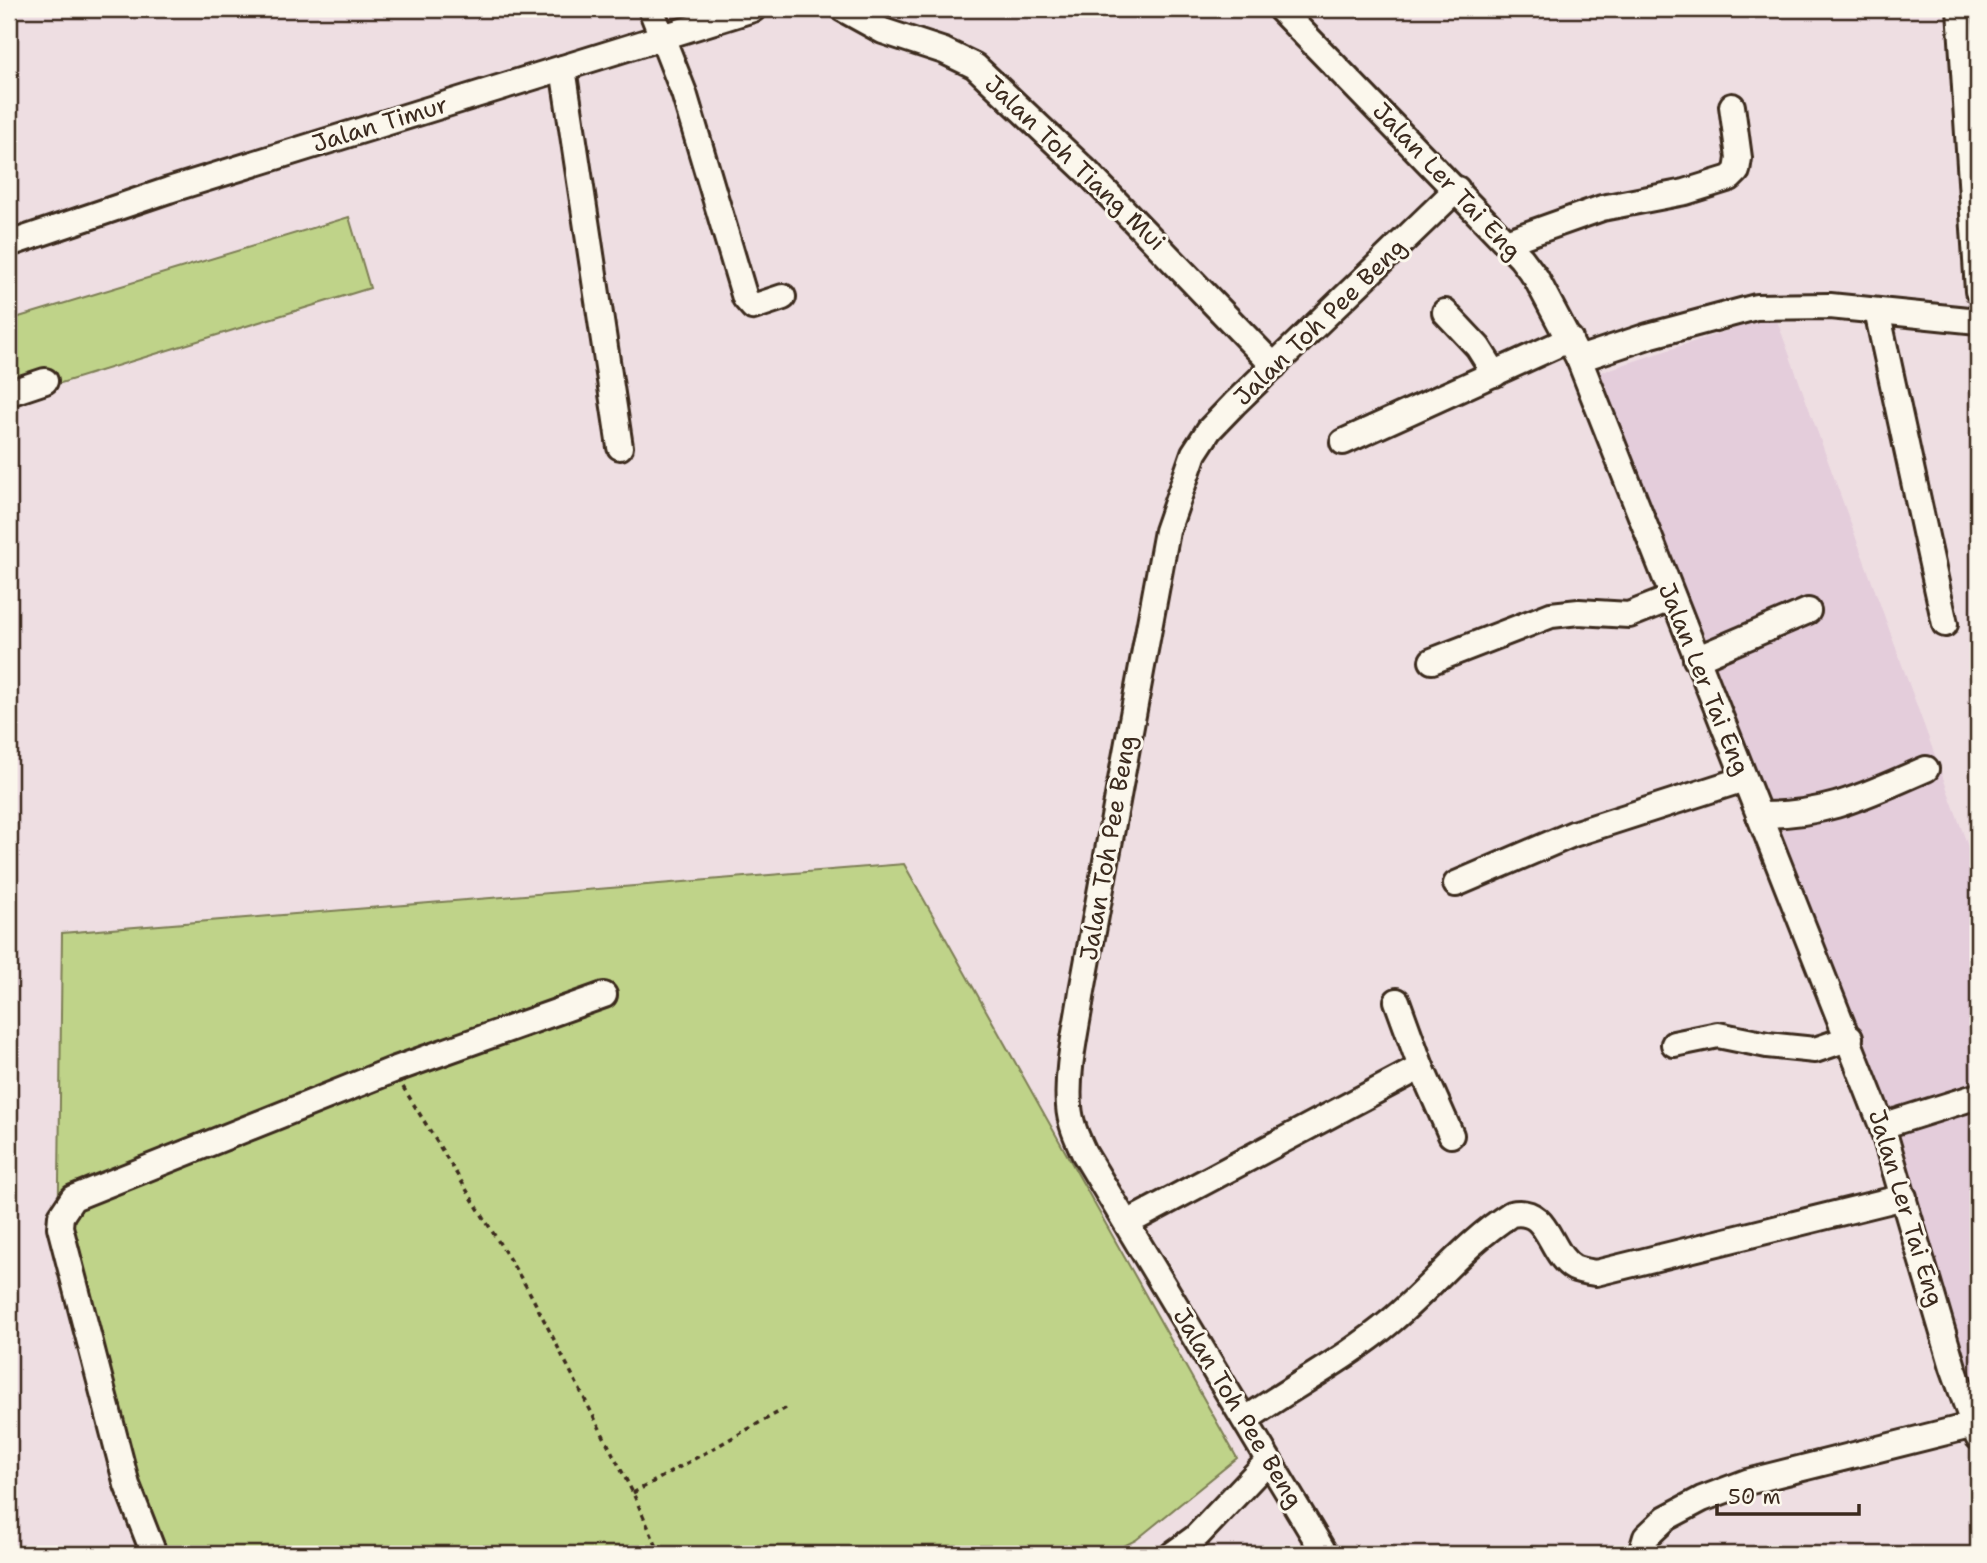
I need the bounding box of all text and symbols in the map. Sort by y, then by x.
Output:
street label: Jalan Toh Tiang Mui [978,68,1172,258]
street label: Jalan Timur [308,88,452,160]
street label: Jalan Ler Tai Eng [1366,95,1528,267]
street label: Jalan Toh Pee Beng [1227,231,1413,413]
street label: Jalan Ler Tai Eng [1651,578,1757,780]
street label: Jalan Toh Pee Beng [1072,733,1144,963]
street label: Jalan Ler Tai Eng [1861,1105,1951,1311]
street label: Jalan Toh Pee Beng [1166,1302,1310,1514]
scale bar [1717,1472,1859,1516]
text: 50 m [1728,1483,1781,1511]

